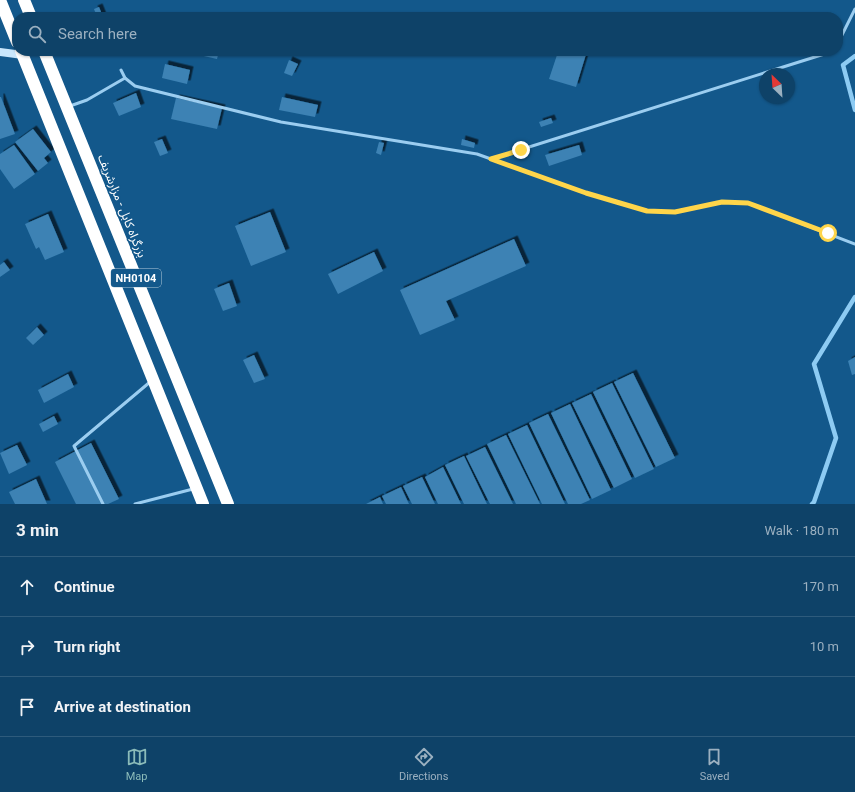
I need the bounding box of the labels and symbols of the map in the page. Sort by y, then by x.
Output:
north arrow [759,68,795,104]
route end [512,141,530,159]
street label: بزرگراه کابل - مزارشریف [95,152,149,260]
route start [819,224,837,242]
road number: NH0104 [111,269,161,287]

